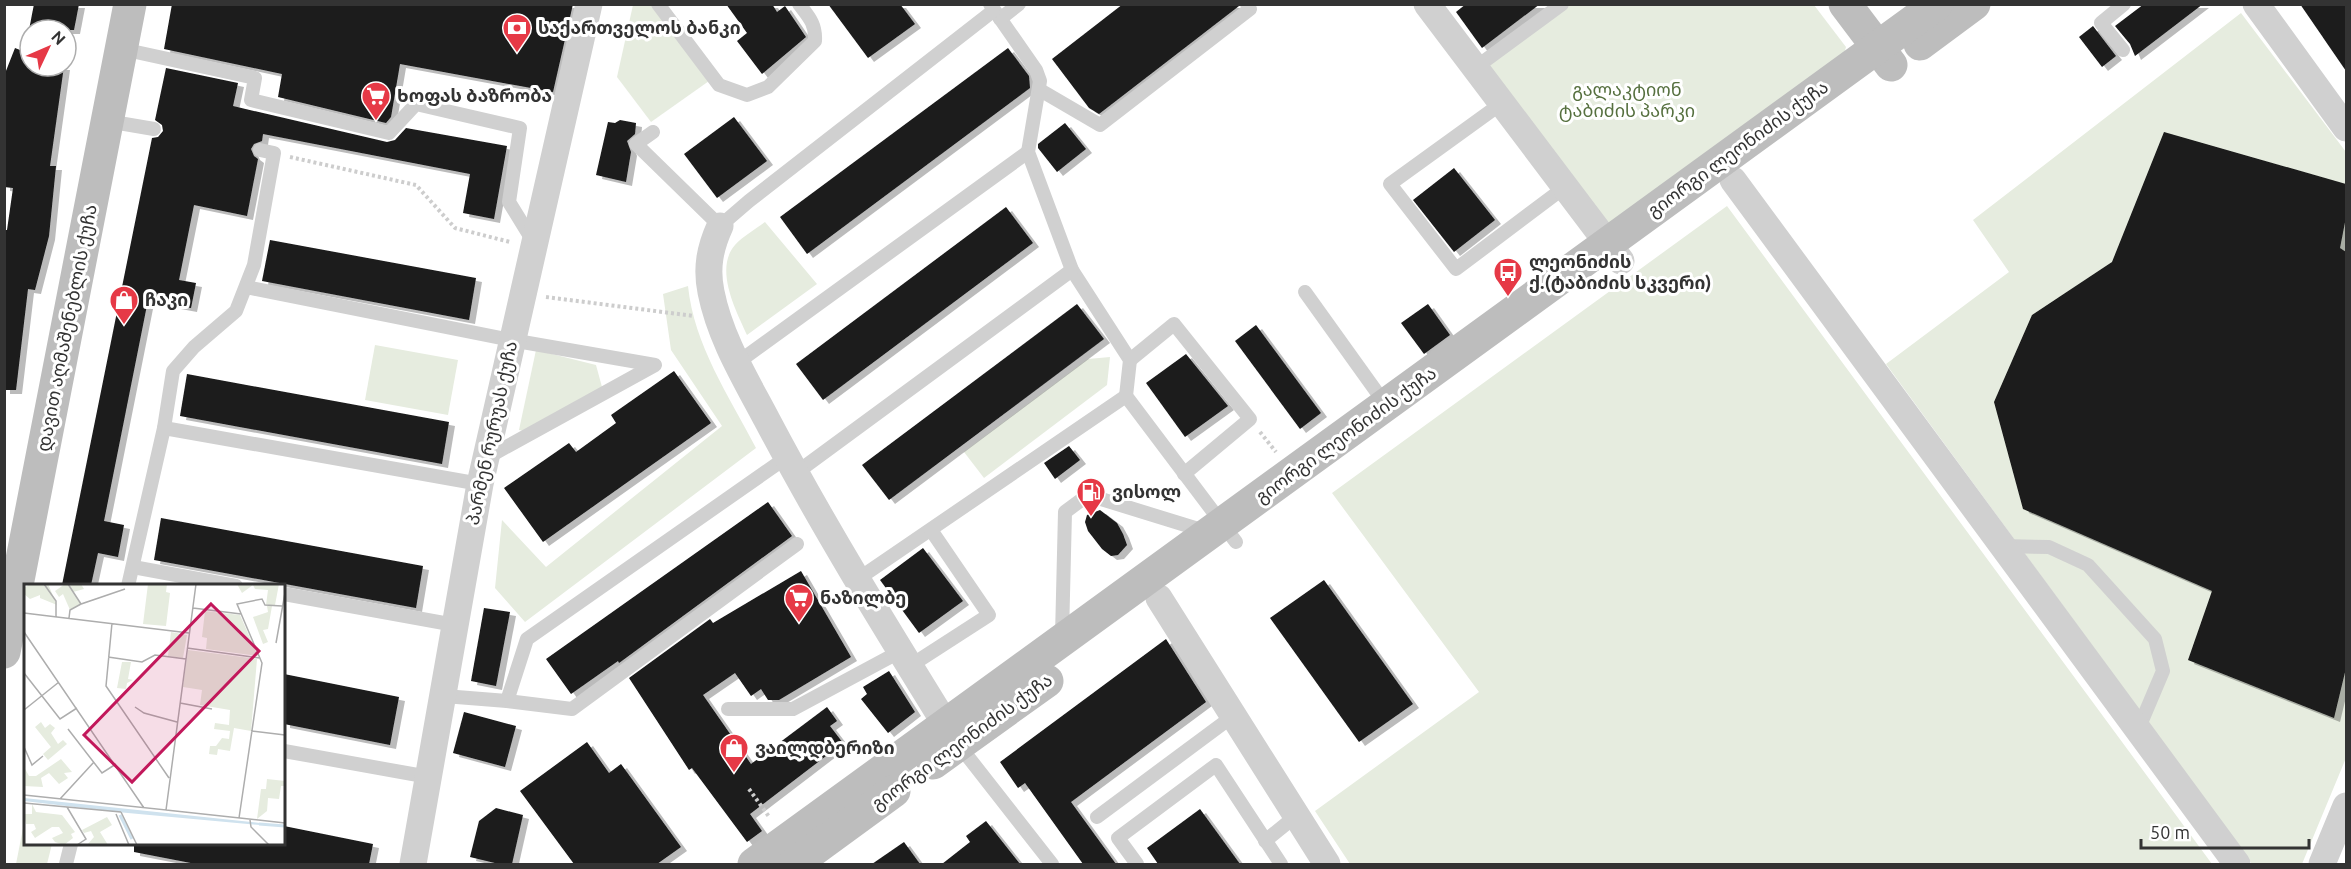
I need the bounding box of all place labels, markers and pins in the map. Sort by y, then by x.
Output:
bank icon: საქართველოს ბანკი [501,12,533,54]
place label: საქართველოს ბანკი [538,17,741,39]
supermarket icon: Ხოფას Ბაზრობა [360,80,392,122]
place label: Ხოფას Ბაზრობა [397,85,552,106]
place label: ლეონიძის ქ.(ტაბიძის სკვერი) [1529,251,1712,293]
bus stop icon: ლეონიძის ქ.(ტაბიძის სკვერი) [1492,256,1524,298]
shop icon: ჩაკი [108,284,140,326]
place label: ჩაკი [145,289,188,310]
fuel station icon: ვისოლ [1075,476,1107,518]
place label: ვისოლ [1112,481,1181,503]
supermarket icon: ნაზილბე [783,582,815,624]
place label: ნაზილბე [820,587,906,609]
shop icon: ვაილდბერიზი [718,732,750,774]
place label: ვაილდბერიზი [755,737,895,759]

